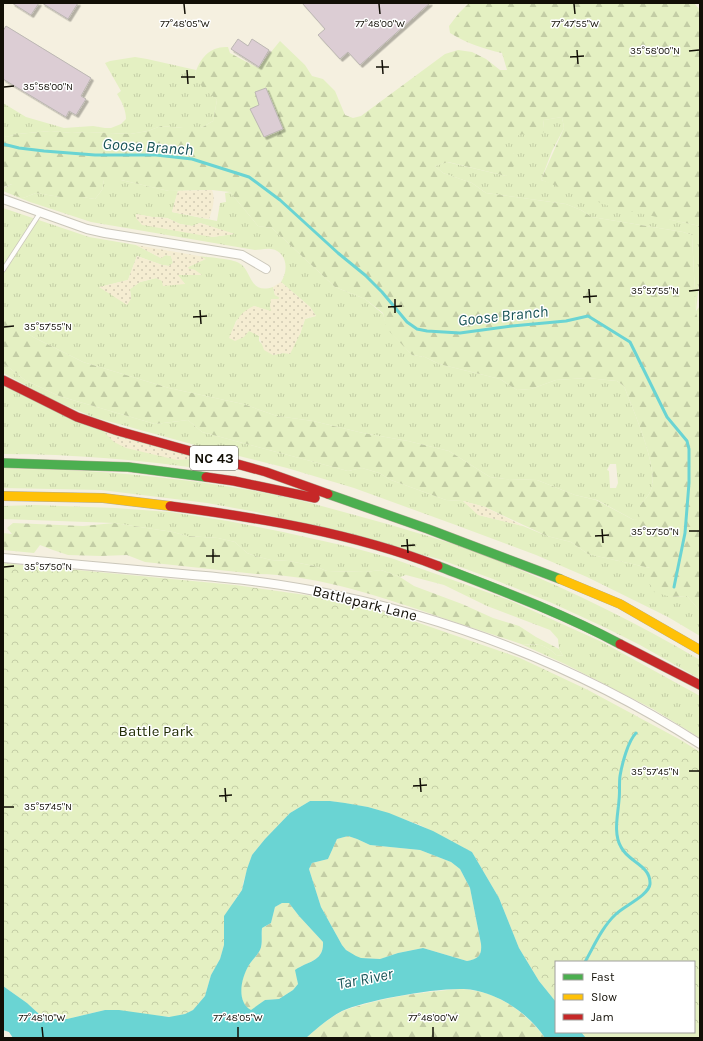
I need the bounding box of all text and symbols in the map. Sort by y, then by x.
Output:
text: 77°48'05"W [160,18,210,30]
text: 77°48'00"W [355,18,405,30]
text: 77°47'55"W [551,18,599,30]
text: 35°58'00"N [630,45,680,57]
text: 35°58'00"N [23,81,73,93]
water label: Goose Branch [102,134,194,159]
text: 35°57'55"N [631,285,679,297]
water label: Goose Branch [457,301,549,330]
text: 35°57'55"N [24,321,72,333]
road number: NC 43 [190,446,238,470]
text: 35°57'50"N [631,526,679,538]
text: 35°57'50"N [24,561,72,573]
street label: Battlepark Lane [311,581,419,625]
park label: Battle Park [119,722,193,740]
text: 35°57'45"N [631,766,679,778]
text: 35°57'45"N [24,801,72,813]
legend [555,961,695,1033]
water label: Tar River [336,964,395,993]
text: Fast [591,970,615,984]
text: Slow [591,990,617,1004]
text: Jam [591,1010,614,1024]
text: 77°48'10"W [18,1012,66,1024]
text: 77°48'05"W [213,1012,263,1024]
text: 77°48'00"W [408,1012,458,1024]

